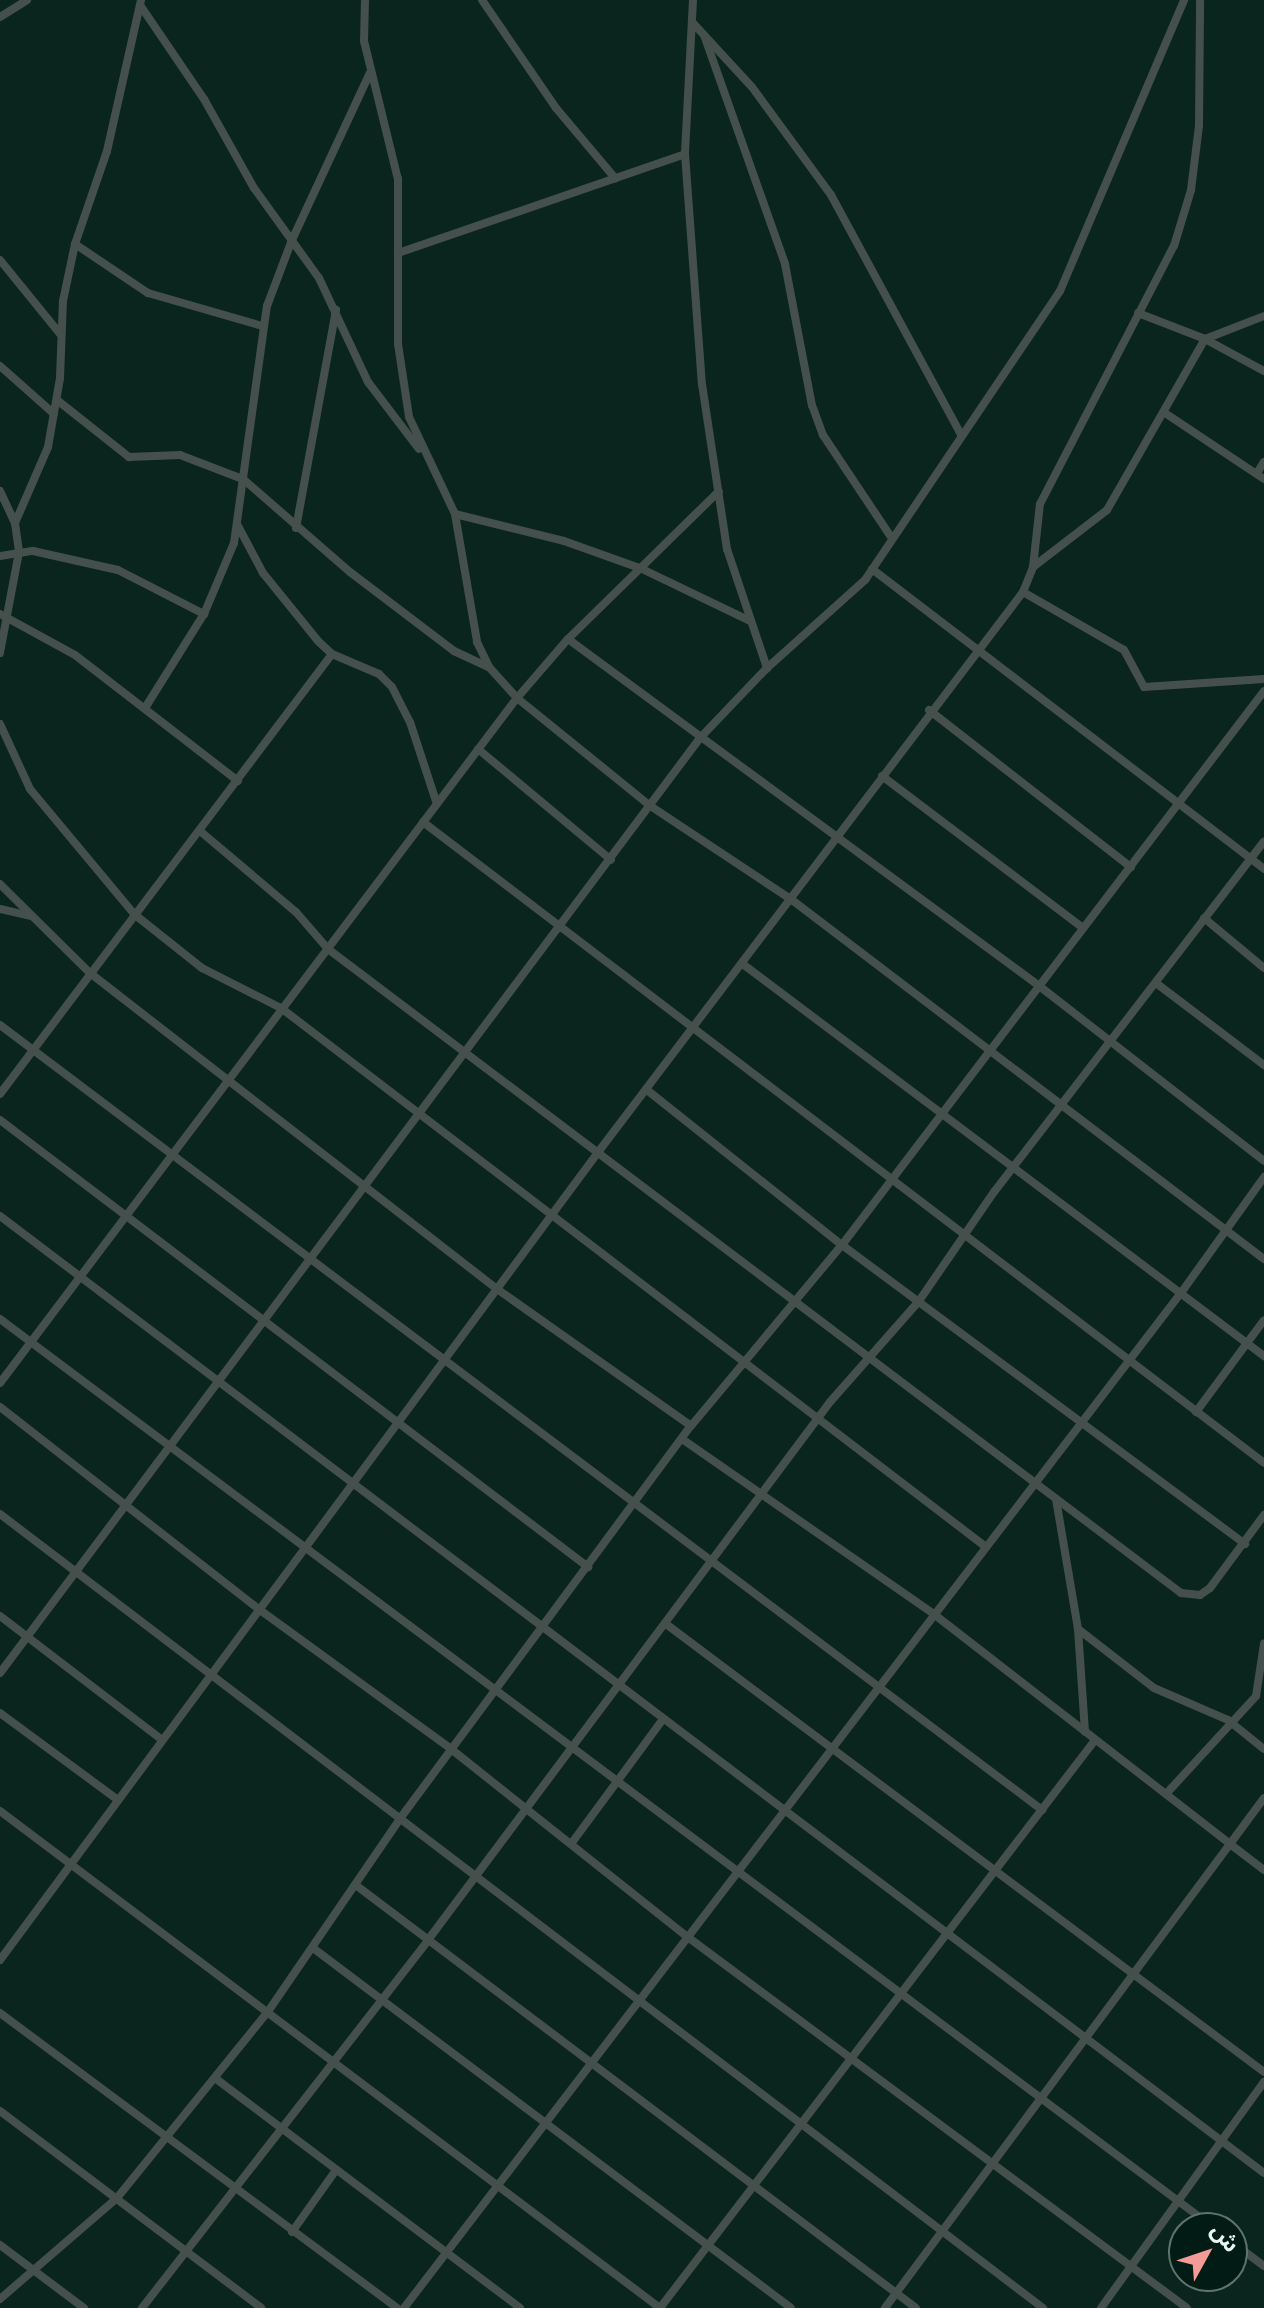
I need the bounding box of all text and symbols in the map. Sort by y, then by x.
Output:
north arrow [1168,2212,1248,2292]
text: ش [1205,2217,1245,2258]

